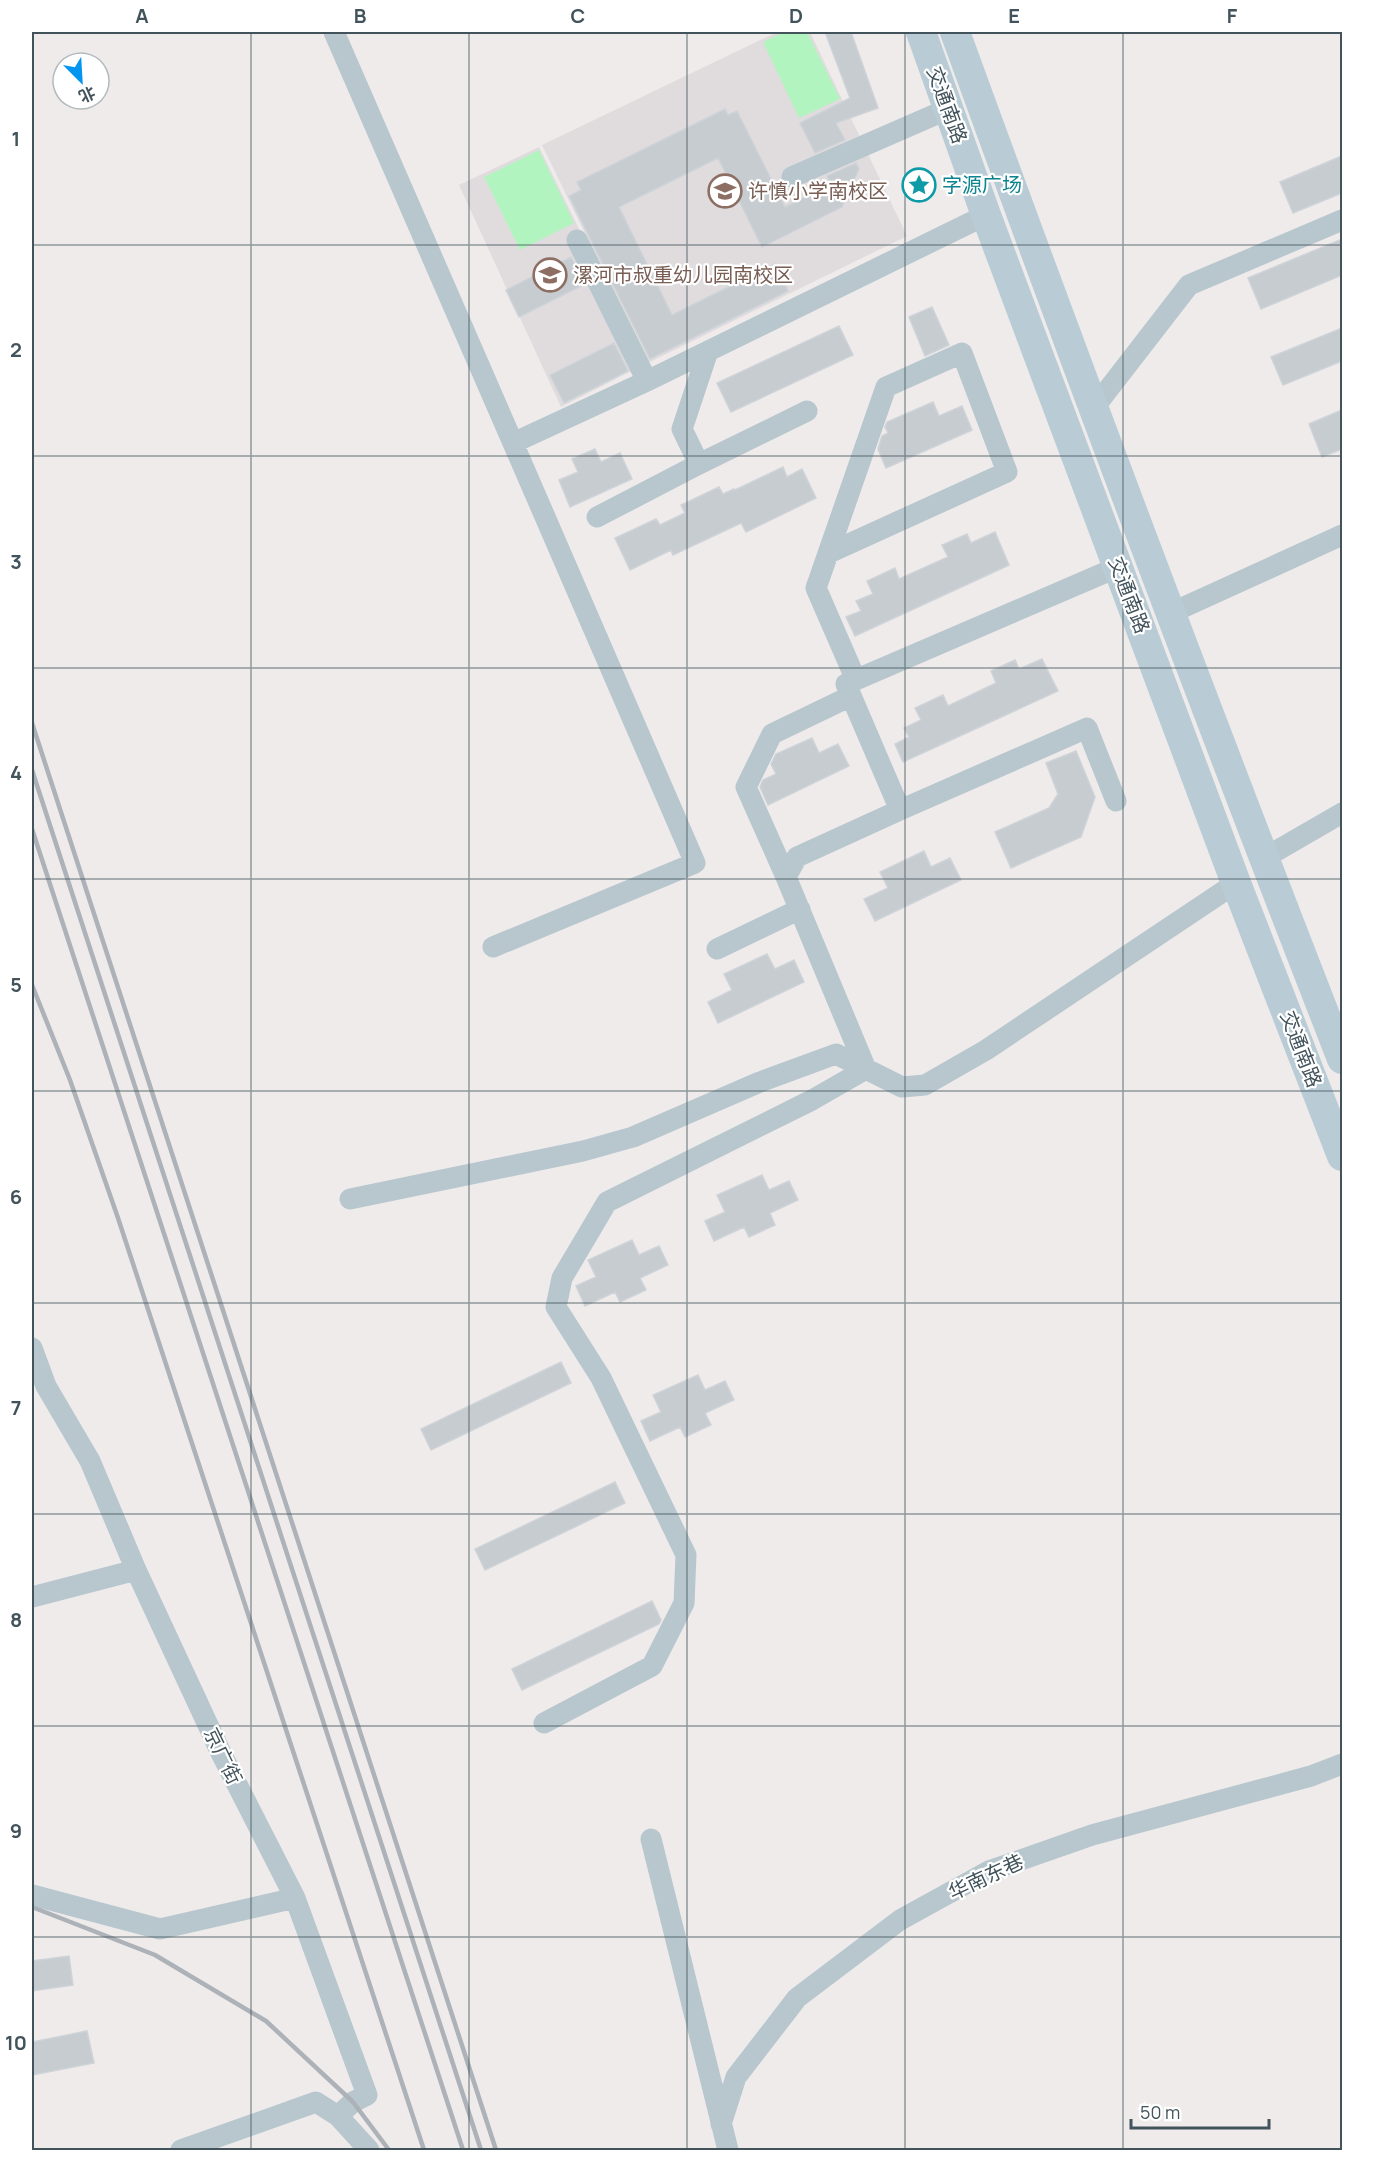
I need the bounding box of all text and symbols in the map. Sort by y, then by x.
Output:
text: A [135,2,149,29]
text: B [354,2,367,29]
text: C [571,2,585,29]
text: D [789,2,803,29]
text: E [1008,2,1020,29]
text: F [1227,2,1238,29]
north arrow [51,51,111,111]
street label: 交通南路 [921,63,974,147]
text: 北 [75,81,99,108]
text: 1 [12,125,20,152]
place icon: 字源广场 [901,167,937,203]
place label: 字源广场 [942,171,1022,198]
school or university icon: 许慎小学南校区 [707,173,743,209]
place label: 许慎小学南校区 [748,177,888,204]
school or university icon: 漯河市叔重幼儿园南校区 [532,257,568,293]
place label: 漯河市叔重幼儿园南校区 [573,261,793,288]
text: 2 [10,336,22,363]
text: 3 [10,548,22,575]
street label: 交通南路 [1103,553,1156,637]
text: 4 [10,759,22,786]
text: 5 [10,971,22,998]
street label: 交通南路 [1275,1007,1328,1091]
text: 6 [10,1183,22,1210]
text: 7 [11,1394,21,1421]
text: 8 [10,1606,22,1633]
street label: 京广街 [198,1723,249,1789]
text: 9 [10,1817,22,1844]
street label: 华南东巷 [944,1847,1028,1906]
text: 10 [5,2029,27,2056]
scale bar [1131,2092,1269,2130]
text: 50 m [1140,2100,1180,2124]

